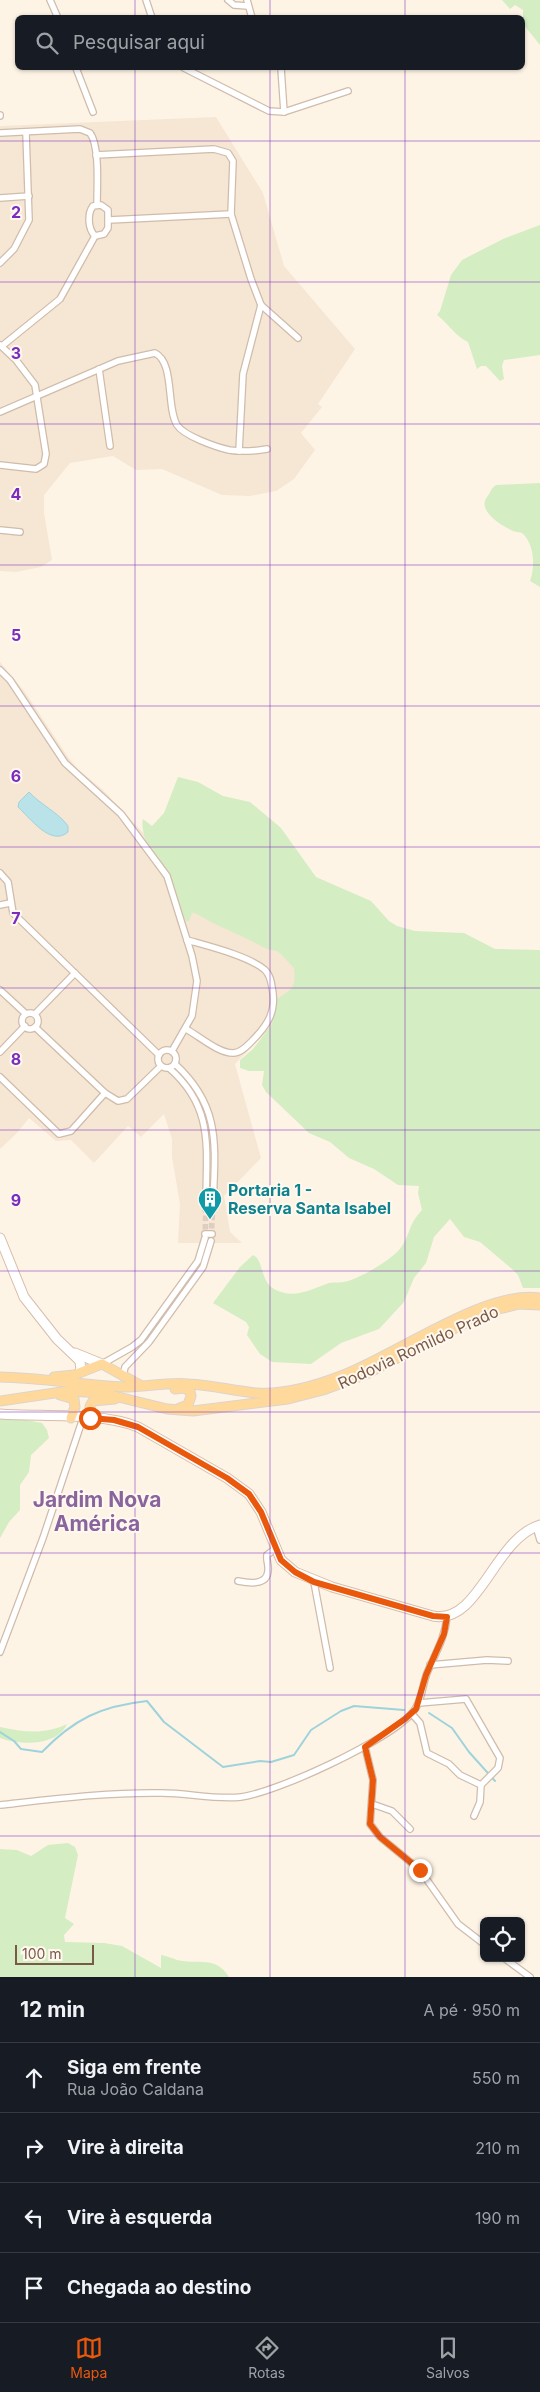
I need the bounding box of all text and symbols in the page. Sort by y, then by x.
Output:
search box [15,15,525,70]
icon: search [33,29,61,57]
text: Pesquisar aqui [73,31,205,54]
text: 2 [11,202,21,222]
text: 3 [11,343,21,363]
text: 4 [11,484,22,504]
text: 5 [11,625,21,645]
text: 6 [11,766,21,786]
text: 7 [11,908,21,928]
text: 8 [11,1049,21,1069]
place label: Portaria 1 - Reserva Santa Isabel [228,1180,391,1218]
building icon: Portaria 1 - Reserva Santa Isabel [197,1186,223,1220]
text: 9 [11,1190,21,1210]
street label: Rodovia Romildo Prado [334,1301,502,1393]
route start [79,1407,102,1430]
district label: Jardim Nova América [33,1487,161,1536]
route end [409,1859,432,1882]
map controls [480,1917,525,1962]
button: locate [480,1917,525,1962]
scale bar [15,1942,94,1965]
text: 100 m [22,1945,62,1962]
text: 12 min [20,1997,85,2022]
text: A pé · 950 m [423,2000,520,2020]
text: Siga em frente [67,2056,201,2079]
icon: ahead [20,2064,48,2092]
text: 550 m [472,2068,520,2088]
text: Rua João Caldana [67,2079,204,2099]
icon: right [20,2134,48,2162]
text: Vire à direita [67,2136,184,2159]
text: 210 m [475,2138,520,2158]
icon: left [20,2204,48,2232]
text: Vire à esquerda [67,2206,212,2229]
text: 190 m [475,2208,520,2228]
icon: arrive [20,2274,48,2302]
text: Chegada ao destino [67,2276,251,2299]
tab: Mapa [70,2334,107,2381]
tab: Rotas [248,2334,285,2381]
tab: Salvos [426,2334,470,2381]

